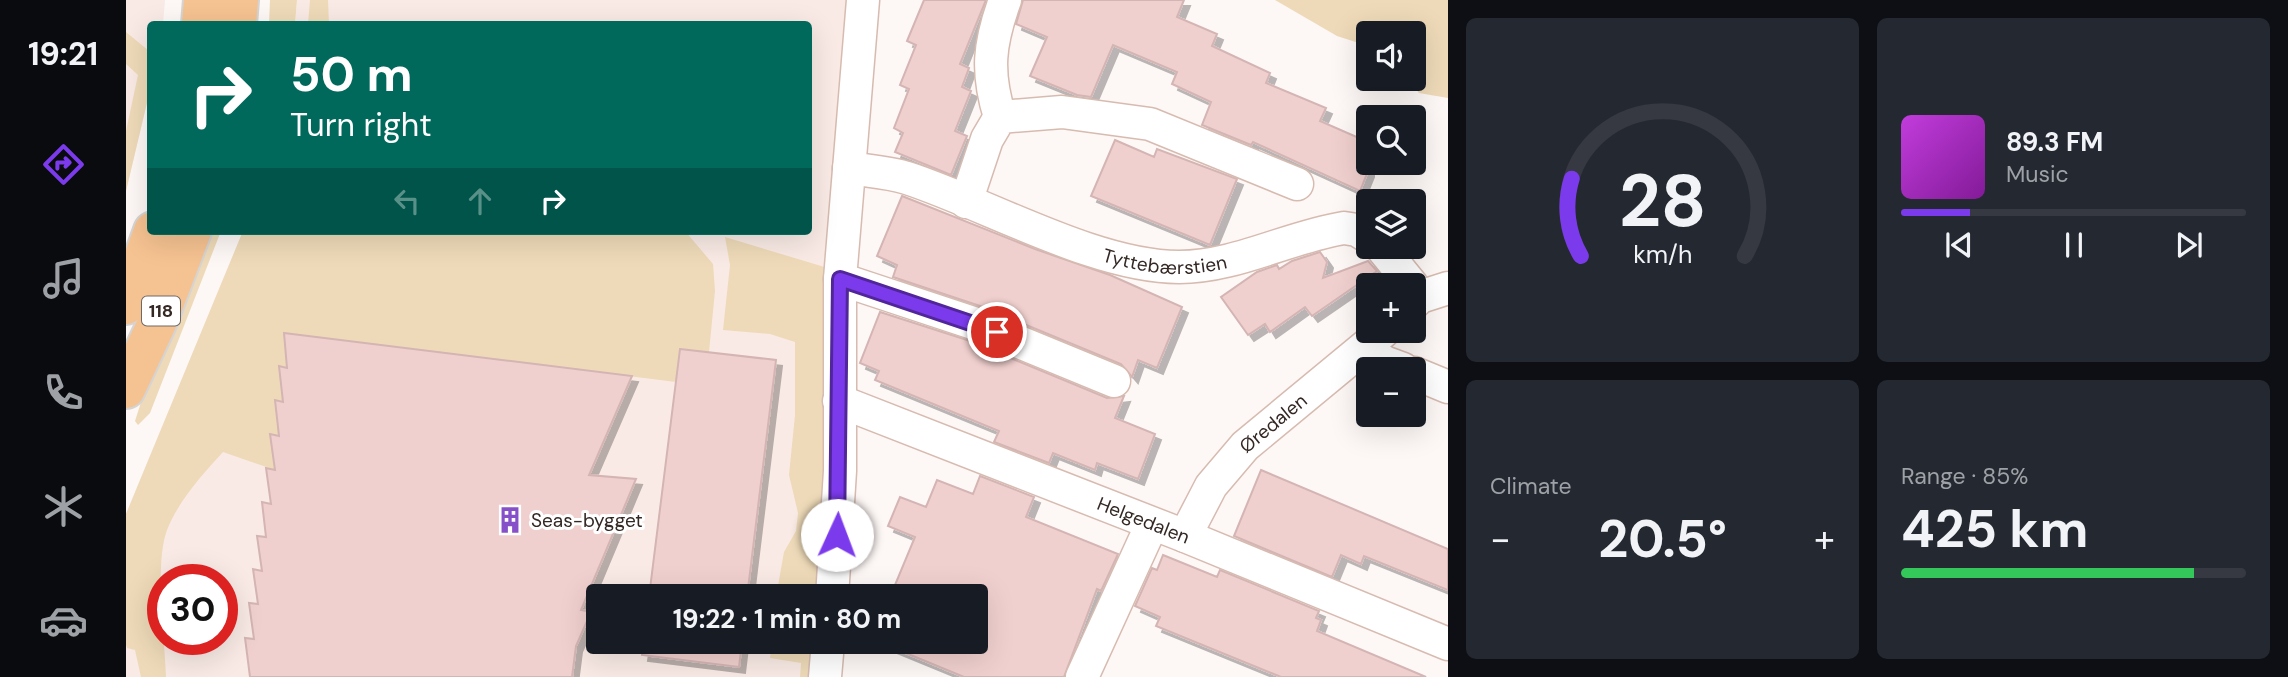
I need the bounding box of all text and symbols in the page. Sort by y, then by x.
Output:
map controls [1356,21,1426,427]
button: sound [1356,21,1426,91]
text: 19:21 [28,33,98,75]
text: 50 m [290,42,413,106]
icon: right [175,49,266,140]
text: Turn right [290,104,432,146]
button: search [1356,105,1426,175]
text: 89.3 FM [2006,125,2103,159]
icon: directions [39,140,88,189]
text: 28 [1619,154,1706,249]
text: Music [2006,159,2069,189]
icon: left [388,182,426,220]
icon: ahead [461,182,499,220]
icon: right [534,182,572,220]
button: layers [1356,189,1426,259]
icon: previous [1940,226,1978,264]
icon: pause [2055,226,2093,264]
icon: next [2170,226,2208,264]
text: km/h [1633,238,1692,271]
street label: Tyttebærstien [1100,242,1229,280]
icon: music [39,254,88,303]
button: + [1356,273,1426,343]
road number: 118 [142,296,180,326]
pin [967,302,1027,362]
icon: arrive [978,313,1016,351]
button: − [1356,357,1426,427]
icon: phone [39,368,88,417]
street label: Øredalen [1234,388,1312,458]
text: Range · 85% [1901,461,2028,491]
text: Climate [1490,471,1572,501]
icon: climate [39,482,88,531]
street label: Helgedalen [1094,491,1193,549]
text: 425 km [1901,495,2088,563]
position arrow [800,498,874,572]
building icon: Seas-bygget [495,505,525,535]
text: 20.5° [1598,505,1727,573]
place label: Seas-bygget [531,508,643,533]
text: − [1490,514,1511,564]
text: + [1814,514,1835,564]
speed limit sign: 30 [147,564,238,655]
icon: car [39,596,88,645]
text: 19:22 · 1 min · 80 m [673,602,901,636]

